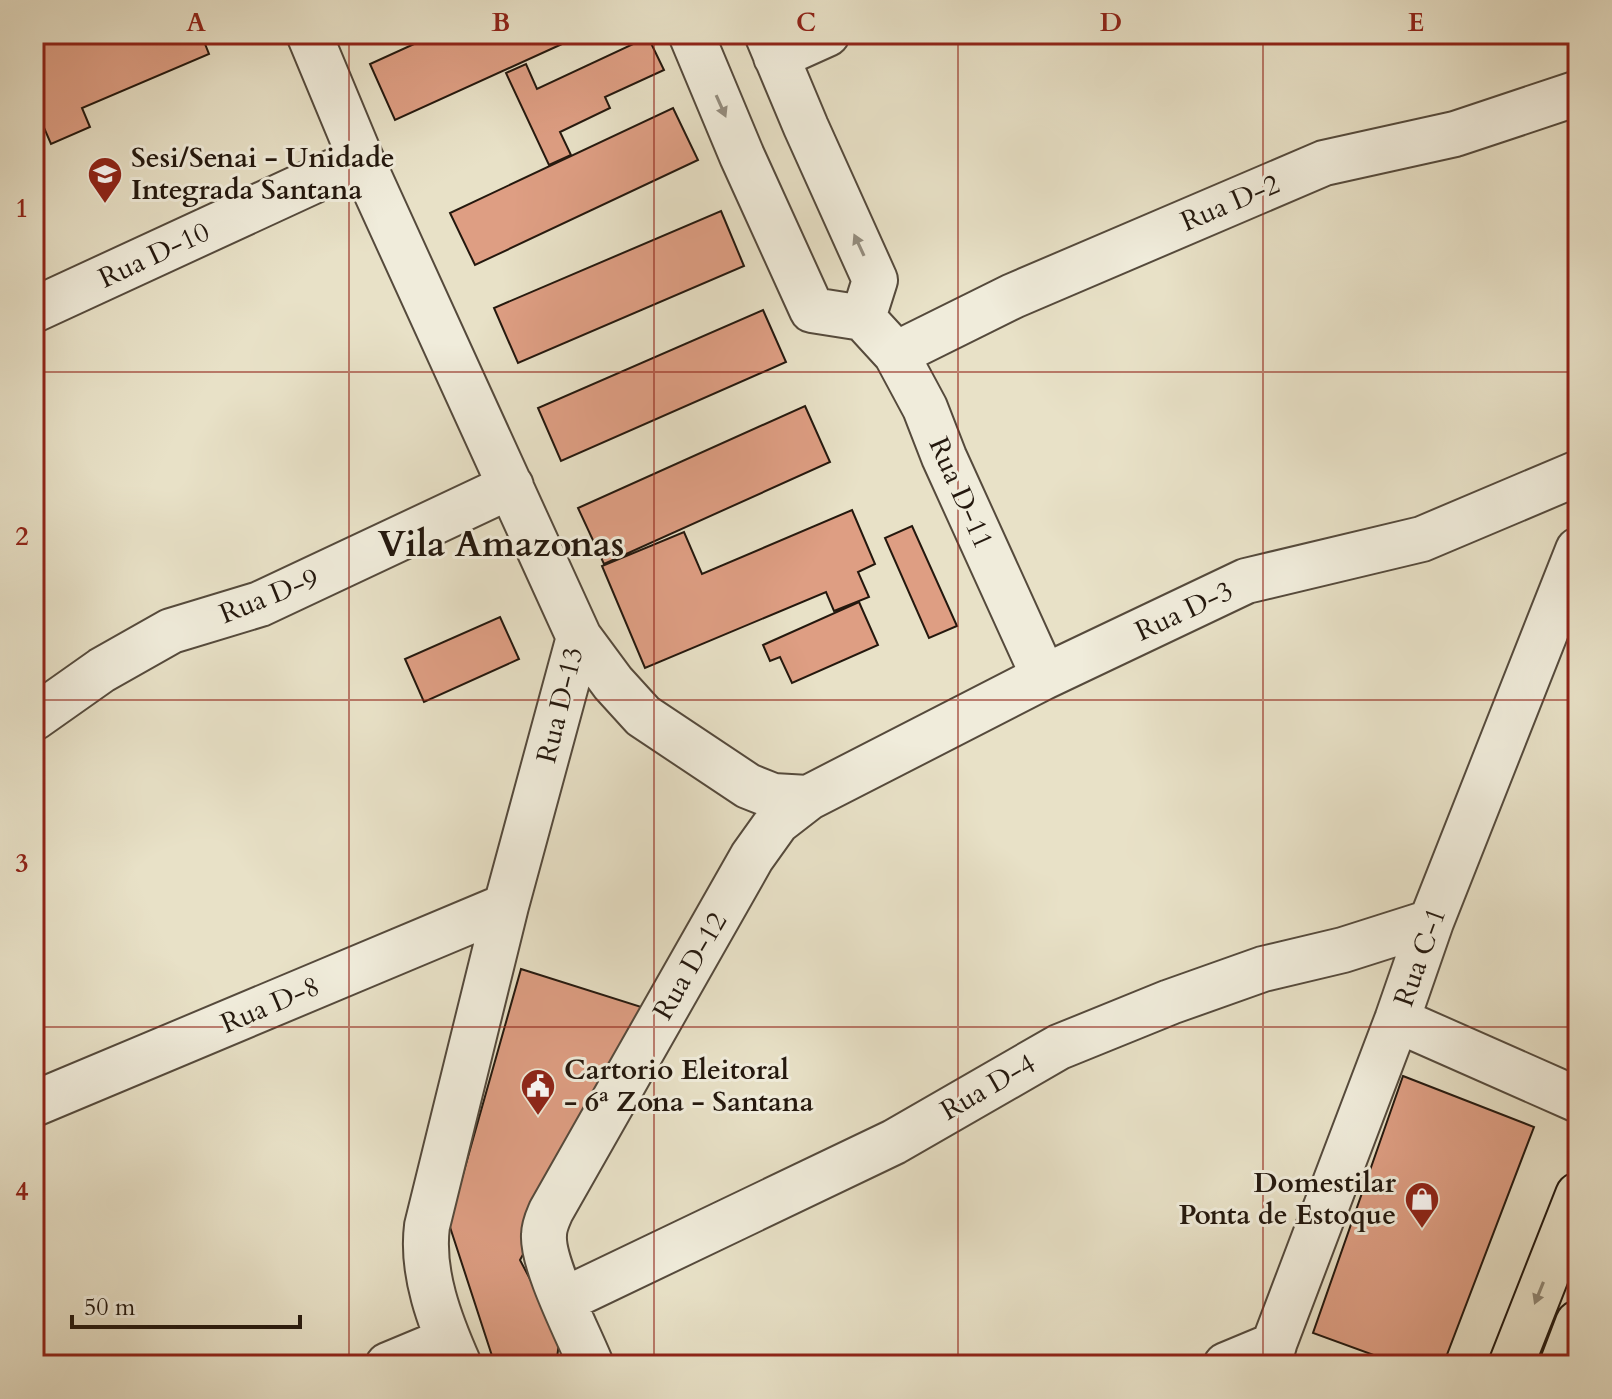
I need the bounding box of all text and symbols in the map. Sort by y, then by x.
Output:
text: A [186,5,206,40]
text: B [492,5,510,40]
text: C [796,5,816,40]
text: D [1100,5,1122,40]
text: E [1408,5,1424,40]
one-way arrow [714,94,727,118]
place label: Sesi/Senai - Unidade Integrada Santana [131,139,395,209]
school or university icon: Sesi/Senai - Unidade Integrada Santana [86,155,124,205]
street label: Rua D-2 [1175,165,1285,241]
text: 1 [15,191,29,226]
street label: Rua D-10 [92,213,216,297]
one-way arrow [852,234,866,257]
street label: Rua D-11 [920,431,1002,555]
text: 2 [15,519,29,554]
district label: Vila Amazonas [378,520,624,569]
street label: Rua D-9 [214,559,324,633]
street label: Rua D-3 [1129,572,1239,650]
street label: Rua D-13 [527,643,593,767]
text: 3 [15,846,29,881]
street label: Rua C-1 [1385,902,1455,1012]
street label: Rua D-12 [644,905,736,1027]
street label: Rua D-8 [215,967,325,1043]
street label: Rua D-4 [933,1045,1043,1129]
place label: Cartorio Eleitoral - 6ª Zona - Santana [564,1051,814,1121]
public building icon: Cartorio Eleitoral - 6ª Zona - Santana [519,1067,557,1117]
place label: Domestilar Ponta de Estoque [1179,1164,1397,1234]
text: 4 [15,1174,29,1209]
shop icon: Domestilar Ponta de Estoque [1403,1180,1441,1230]
scale bar [72,1279,300,1329]
one-way arrow [1532,1281,1545,1305]
text: 50 m [84,1291,136,1324]

